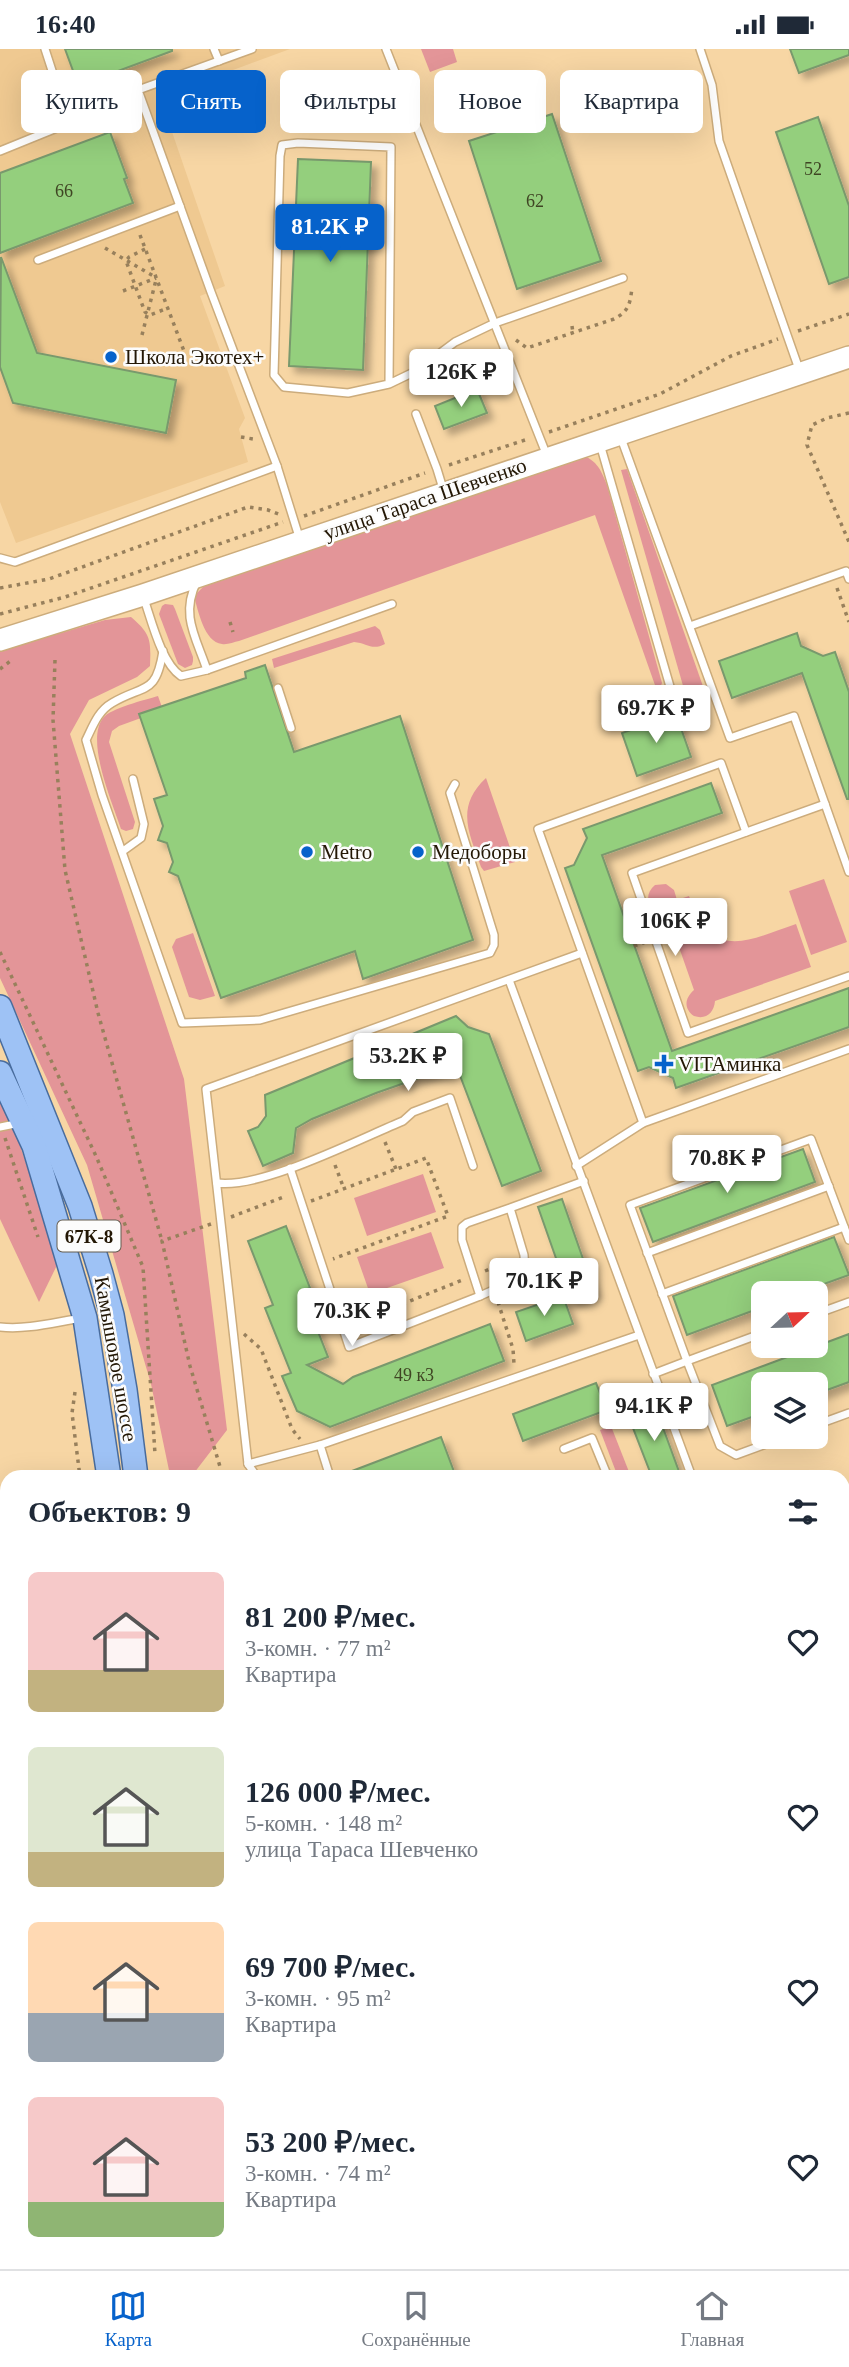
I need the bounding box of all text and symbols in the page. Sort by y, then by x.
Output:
text: 16:40 [35,10,96,39]
chip: Купить [21,70,142,133]
chip: Снять [156,70,266,133]
chip: Фильтры [280,70,420,133]
chip: Новое [434,70,546,133]
chip: Квартира [560,70,703,133]
house number: 52 [804,159,822,179]
house number: 66 [55,181,73,201]
house number: 62 [526,191,544,211]
pin: 81.2K ₽ [265,205,395,264]
text: 81.2K ₽ [291,214,369,239]
place label: Школа Экотех+ [125,345,264,369]
marker: Школа Экотех+ [103,349,119,365]
pin: 126K ₽ [404,349,518,409]
text: 126K ₽ [425,359,497,384]
street label: улица Тараса Шевченко [320,453,530,545]
pin: 69.7K ₽ [591,685,721,745]
text: 69.7K ₽ [617,695,695,720]
place label: Metro [321,840,372,864]
place label: Медоборы [432,840,526,864]
marker: Metro [299,844,315,860]
marker: Медоборы [410,844,426,860]
pin: 106K ₽ [618,899,732,958]
text: 106K ₽ [639,908,711,933]
pin: 53.2K ₽ [343,1033,473,1093]
text: 53.2K ₽ [369,1043,447,1068]
place label: VITAминка [678,1052,782,1076]
marker: VITAминка [656,1056,672,1072]
pin: 70.8K ₽ [662,1135,792,1195]
text: 70.8K ₽ [688,1145,766,1170]
road number: 67К-8 [57,1221,120,1252]
pin: 70.1K ₽ [479,1259,609,1318]
text: 70.1K ₽ [505,1268,583,1293]
street label: Камышовое шоссе [90,1274,142,1444]
north arrow [751,1281,828,1358]
map controls [751,1281,828,1449]
pin: 70.3K ₽ [287,1289,417,1348]
text: 70.3K ₽ [313,1298,391,1323]
house number: 49 к3 [394,1365,434,1385]
button: layers [751,1372,828,1449]
pin: 94.1K ₽ [589,1383,719,1443]
text: 94.1K ₽ [615,1393,693,1418]
icon: filters [784,1493,822,1531]
text: Объектов: 9 [28,1495,191,1528]
icon: home [84,1600,168,1684]
text: 81 200 ₽/мес. [245,1600,416,1633]
icon: heart [784,1623,822,1661]
text: 3-комн. · 77 m² [245,1636,391,1661]
text: Квартира [245,1662,336,1687]
icon: home [84,1775,168,1859]
text: 126 000 ₽/мес. [245,1775,431,1808]
icon: heart [784,1798,822,1836]
text: 5-комн. · 148 m² [245,1811,402,1836]
text: улица Тараса Шевченко [245,1837,478,1862]
icon: home [84,1950,168,2034]
text: 69 700 ₽/мес. [245,1950,416,1983]
icon: heart [784,1973,822,2011]
text: 3-комн. · 95 m² [245,1986,391,2011]
text: Квартира [245,2012,336,2037]
icon: home [84,2125,168,2209]
text: 53 200 ₽/мес. [245,2125,416,2158]
icon: heart [784,2148,822,2186]
text: 3-комн. · 74 m² [245,2161,391,2186]
text: Квартира [245,2187,336,2212]
tab: Карта [105,2287,152,2351]
tab: Сохранённые [361,2287,471,2351]
tab: Главная [680,2287,744,2351]

